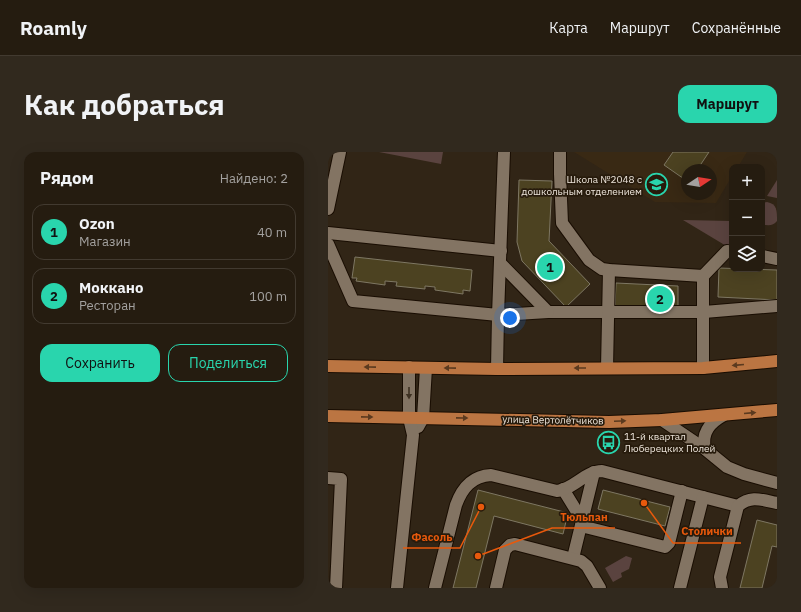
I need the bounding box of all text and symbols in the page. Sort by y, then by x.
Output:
text: Roamly [20,16,87,40]
text: Карта [549,19,588,37]
text: Маршрут [610,19,670,37]
text: Сохранённые [692,19,781,37]
button: Маршрут [678,85,777,123]
text: Как добраться [24,86,225,123]
north arrow [681,164,717,200]
map controls [729,164,765,272]
button: + [729,164,765,200]
text: Рядом [40,167,94,189]
text: Найдено: 2 [220,170,288,187]
school or university icon: Школа №2048 с дошкольным отделением [644,172,670,198]
place label: Школа №2048 с дошкольным отделением [522,173,642,198]
button: − [729,200,765,236]
text: Ozon [79,214,115,233]
text: 1 [50,224,58,241]
text: 40 m [257,224,287,241]
text: Магазин [79,233,131,250]
button: layers [729,236,765,272]
pin: 1 [537,252,563,282]
text: Моккано [79,278,144,297]
pin: 2 [647,284,673,314]
text: 2 [50,288,58,305]
text: 100 m [249,288,287,305]
text: Ресторан [79,297,136,314]
your location [500,308,520,328]
button: Сохранить [40,344,160,382]
button: Поделиться [168,344,288,382]
one-way arrow [732,362,744,368]
one-way arrow [363,364,376,370]
one-way arrow [443,365,456,371]
one-way arrow [573,365,586,371]
one-way arrow [406,387,412,400]
one-way arrow [744,409,756,416]
street label: улица Вертолётчиков [502,413,604,427]
one-way arrow [361,414,374,420]
one-way arrow [456,415,469,421]
one-way arrow [614,418,627,424]
bus stop icon: 11-й квартал Люберецких Полей [595,429,621,455]
place label: 11-й квартал Люберецких Полей [624,430,716,455]
callout: Тюльпан [552,505,615,528]
text: Тюльпан [560,510,608,524]
callout: Столички [673,520,741,543]
text: Столички [681,524,733,538]
callout: Фасоль [403,525,460,548]
text: Фасоль [412,530,452,544]

